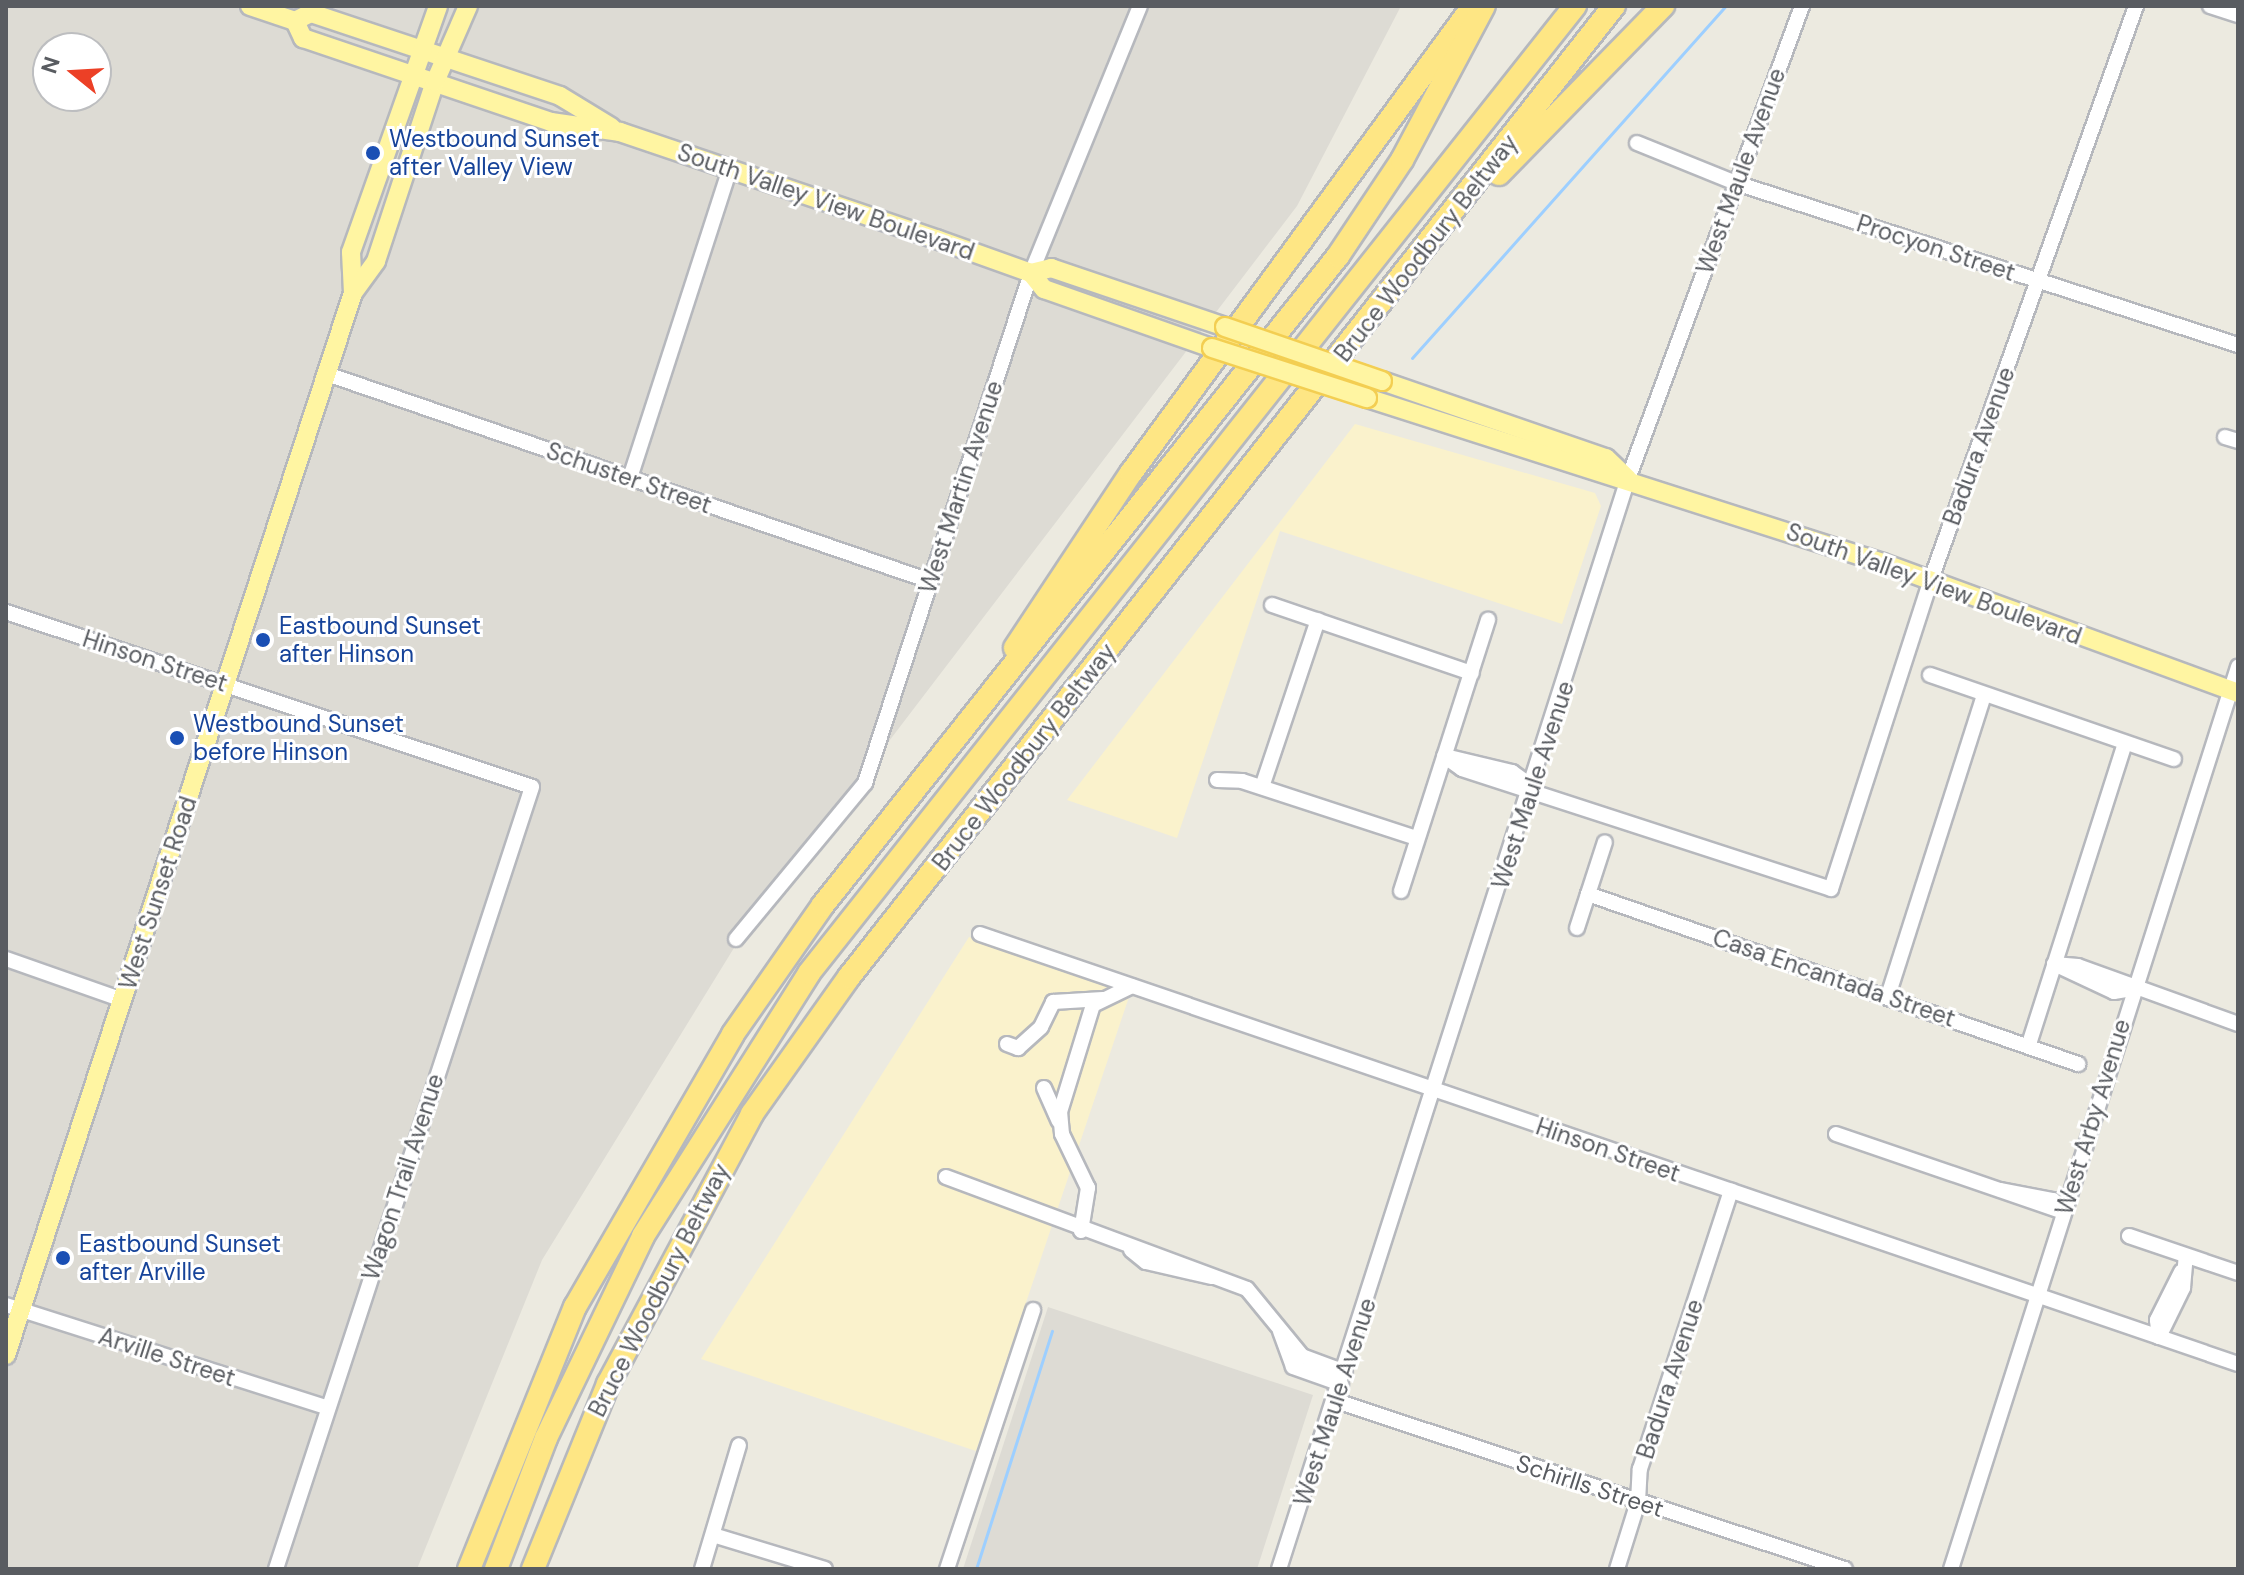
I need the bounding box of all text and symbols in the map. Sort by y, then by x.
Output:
north arrow [32,32,112,112]
text: N [34,53,67,77]
street label: West Maule Avenue [1690,64,1792,278]
place label: Westbound Sunset after Valley View [389,125,600,181]
street label: Bruce Woodbury Beltway [1328,129,1524,367]
street label: South Valley View Boulevard [674,138,978,266]
marker: Westbound Sunset after Valley View [364,144,382,162]
street label: Procyon Street [1853,209,2019,287]
street label: Badura Avenue [1937,363,2021,529]
street label: West Martin Avenue [913,377,1009,597]
street label: Schuster Street [543,436,715,520]
street label: South Valley View Boulevard [1782,517,2086,651]
place label: Eastbound Sunset after Hinson [279,612,481,668]
street label: Hinson Street [79,624,231,698]
marker: Eastbound Sunset after Hinson [254,631,272,649]
street label: Bruce Woodbury Beltway [926,638,1122,876]
street label: West Maule Avenue [1486,677,1580,893]
place label: Westbound Sunset before Hinson [193,710,404,766]
marker: Westbound Sunset before Hinson [168,729,186,747]
street label: West Sunset Road [113,793,203,993]
street label: Casa Encantada Street [1709,923,1959,1033]
street label: West Arby Avenue [2050,1016,2136,1218]
street label: Wagon Trail Avenue [356,1070,450,1284]
street label: Hinson Street [1532,1112,1684,1188]
street label: Bruce Woodbury Beltway [582,1158,736,1422]
place label: Eastbound Sunset after Arville [79,1230,281,1286]
marker: Eastbound Sunset after Arville [54,1249,72,1267]
street label: West Maule Avenue [1288,1294,1382,1510]
street label: Badura Avenue [1631,1296,1709,1462]
street label: Arville Street [95,1321,239,1393]
street label: Schirlls Street [1513,1449,1667,1523]

